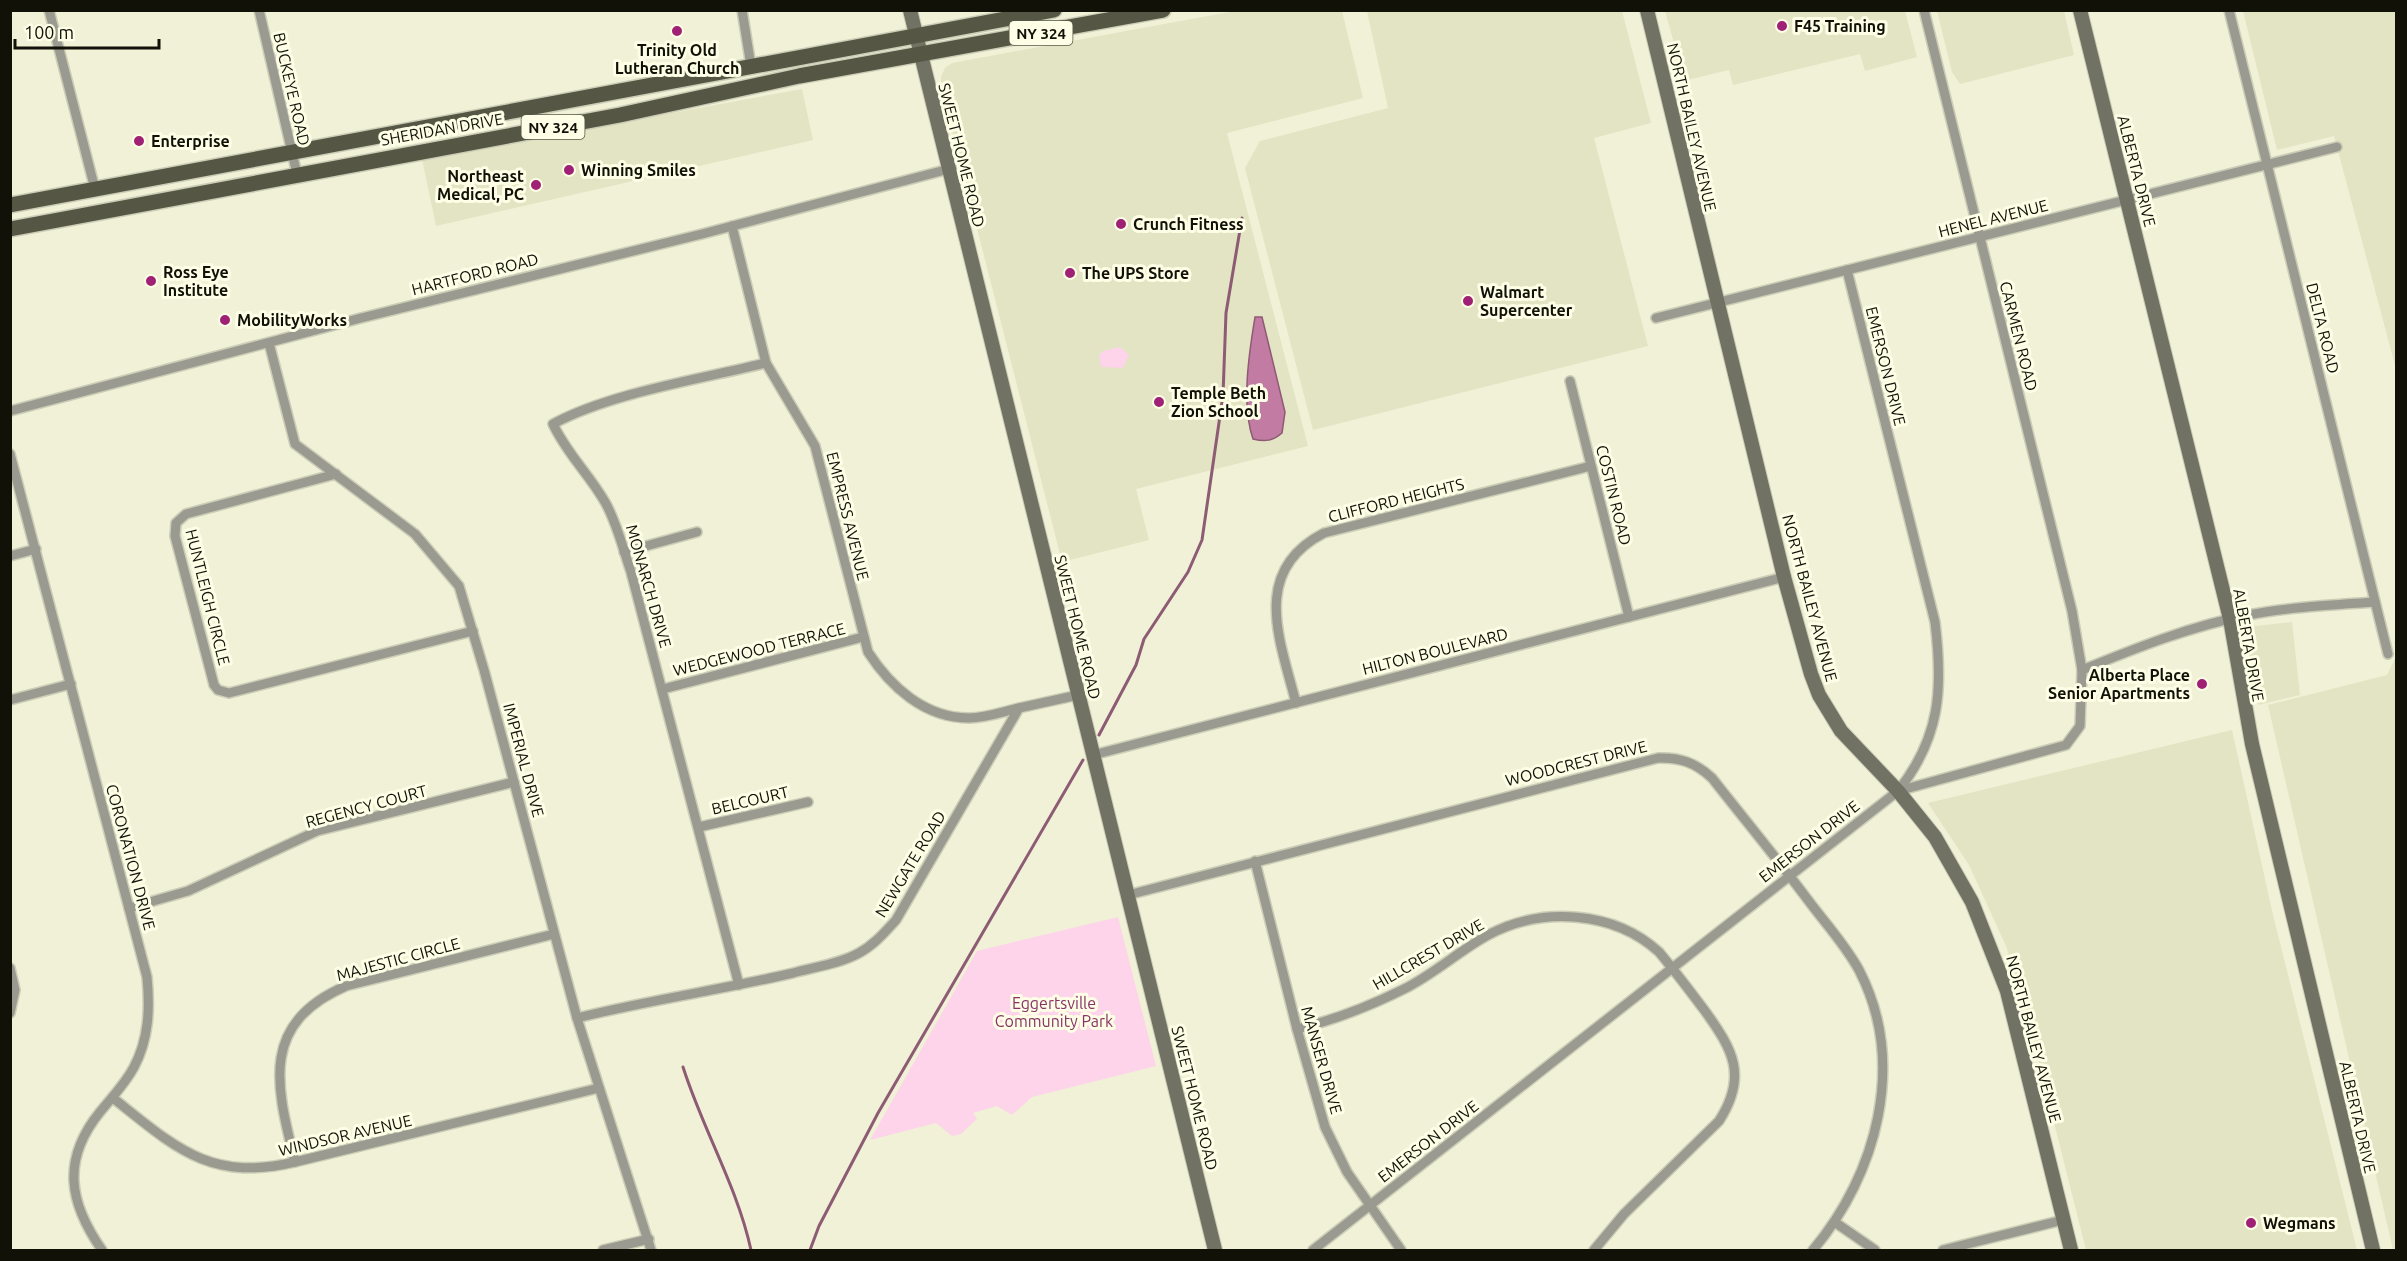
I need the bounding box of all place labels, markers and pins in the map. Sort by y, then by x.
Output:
place label: F45 Training [1794,17,1886,35]
marker: F45 Training [1775,19,1789,33]
marker: Trinity Old Lutheran Church [670,24,684,38]
place label: Trinity Old Lutheran Church [615,41,739,77]
place label: Enterprise [151,132,230,150]
marker: Enterprise [132,134,146,148]
place label: Winning Smiles [581,161,696,179]
marker: Winning Smiles [562,163,576,177]
place label: Northeast Medical, PC [437,167,524,203]
marker: Northeast Medical, PC [529,178,543,192]
place label: Crunch Fitness [1133,215,1244,233]
marker: Crunch Fitness [1114,217,1128,231]
place label: Ross Eye Institute [163,263,229,299]
place label: The UPS Store [1082,264,1189,282]
marker: The UPS Store [1063,266,1077,280]
marker: Ross Eye Institute [144,274,158,288]
place label: Walmart Supercenter [1480,283,1573,319]
marker: Walmart Supercenter [1461,294,1475,308]
place label: MobilityWorks [237,311,347,329]
marker: MobilityWorks [218,313,232,327]
place label: Temple Beth Zion School [1171,384,1266,420]
marker: Temple Beth Zion School [1152,395,1166,409]
place label: Alberta Place Senior Apartments [2048,666,2190,702]
marker: Alberta Place Senior Apartments [2195,677,2209,691]
place label: Wegmans [2263,1214,2336,1232]
marker: Wegmans [2244,1216,2258,1230]

